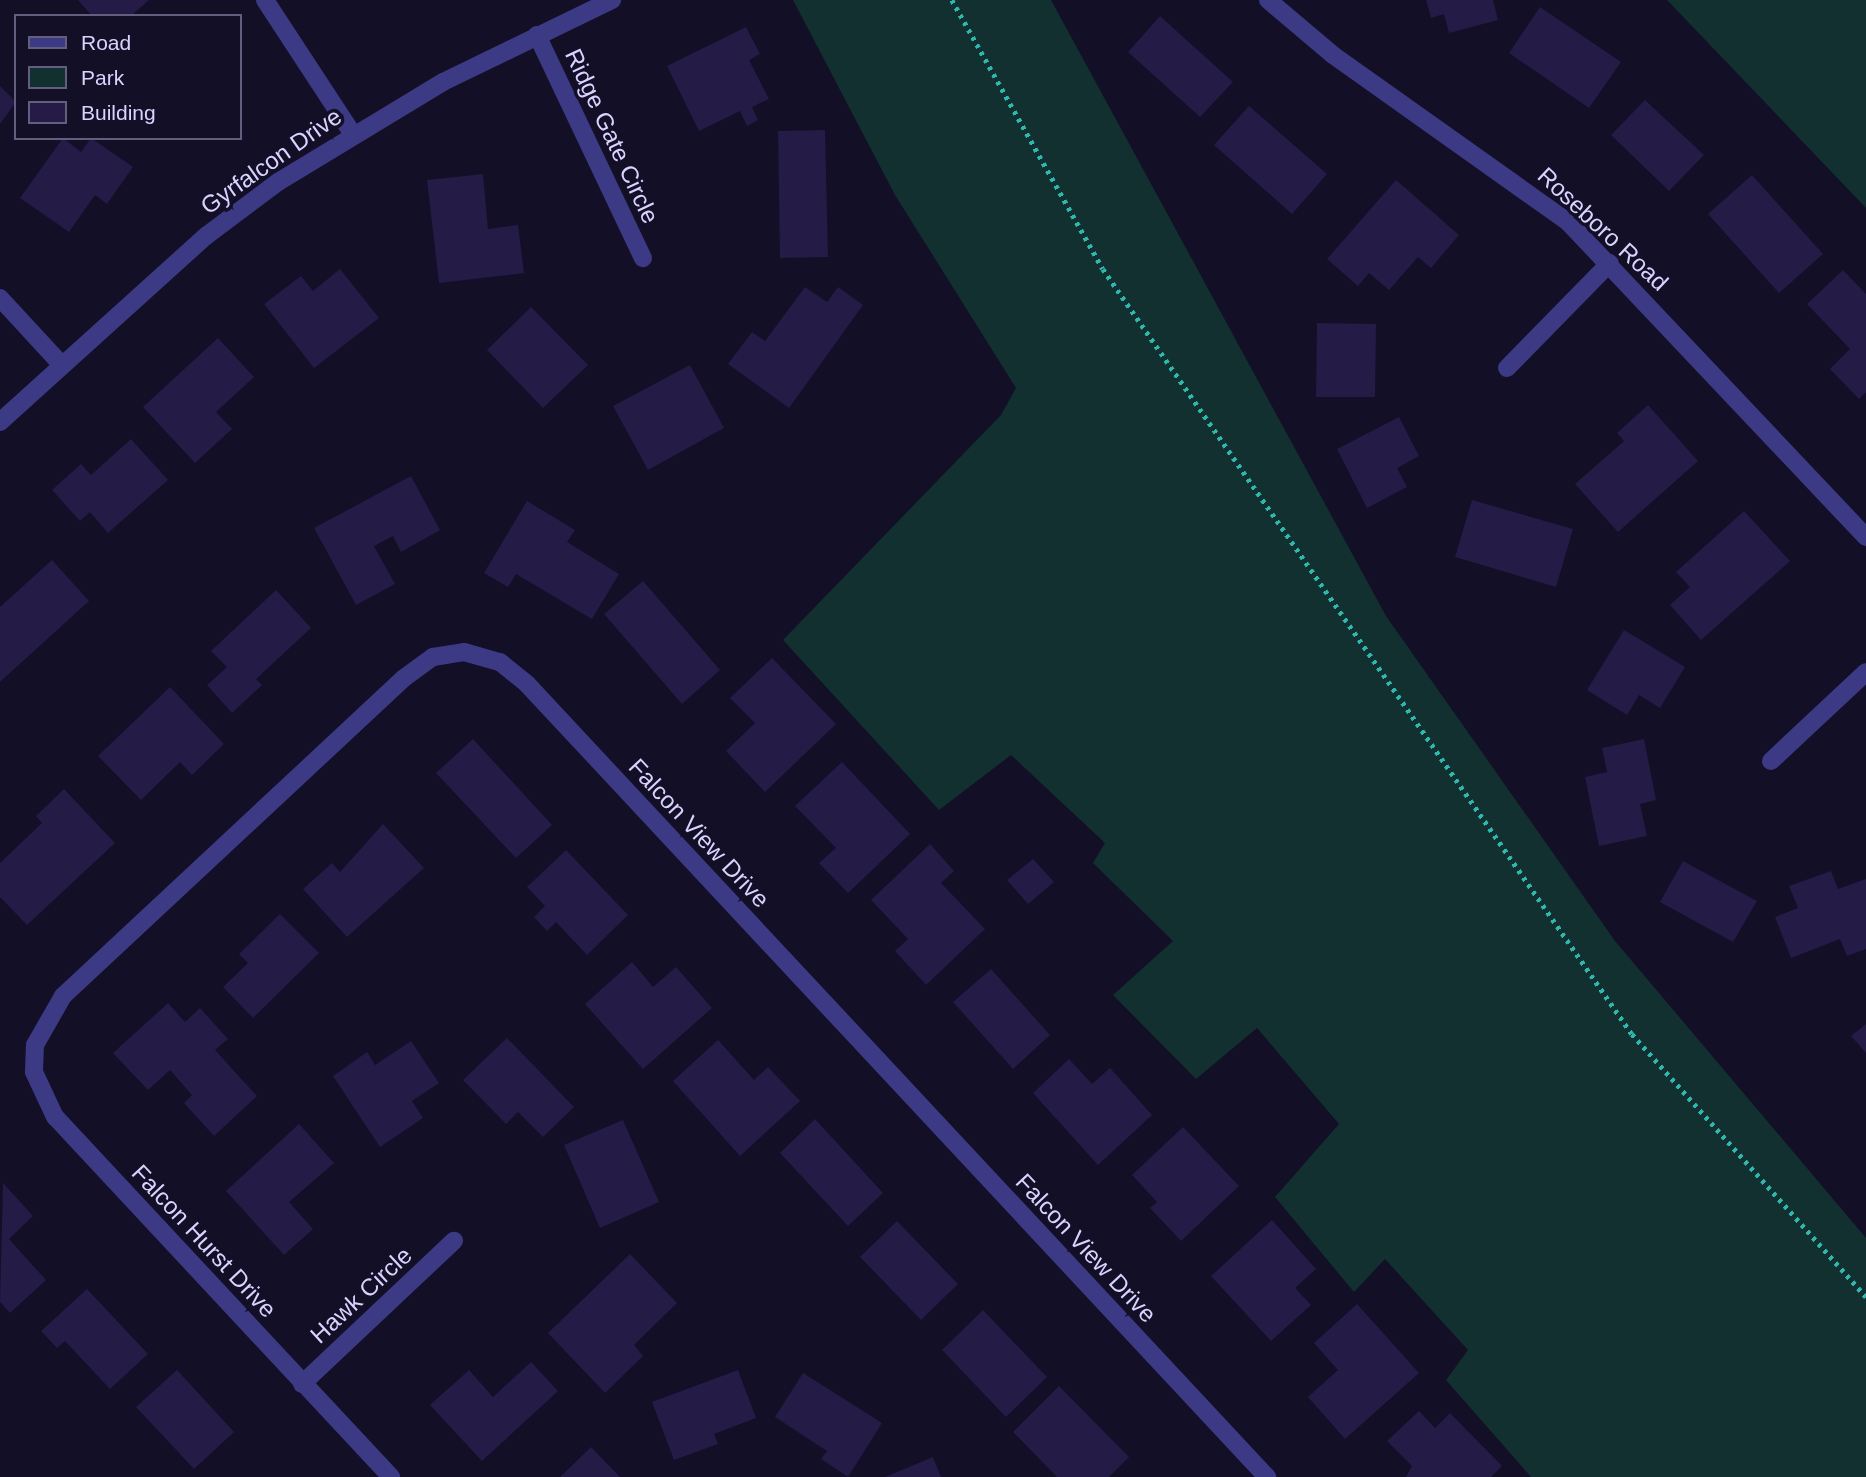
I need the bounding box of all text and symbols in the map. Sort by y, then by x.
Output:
legend [14,14,242,140]
text: Road [81,31,131,54]
street label: Ridge Gate Circle [559,44,665,228]
text: Park [81,66,124,89]
text: Building [81,101,156,124]
street label: Gyrfalcon Drive [195,102,347,220]
street label: Roseboro Road [1532,161,1674,297]
street label: Falcon View Drive [623,753,775,913]
street label: Falcon Hurst Drive [126,1159,282,1323]
street label: Falcon View Drive [1010,1168,1162,1328]
street label: Hawk Circle [304,1241,418,1349]

